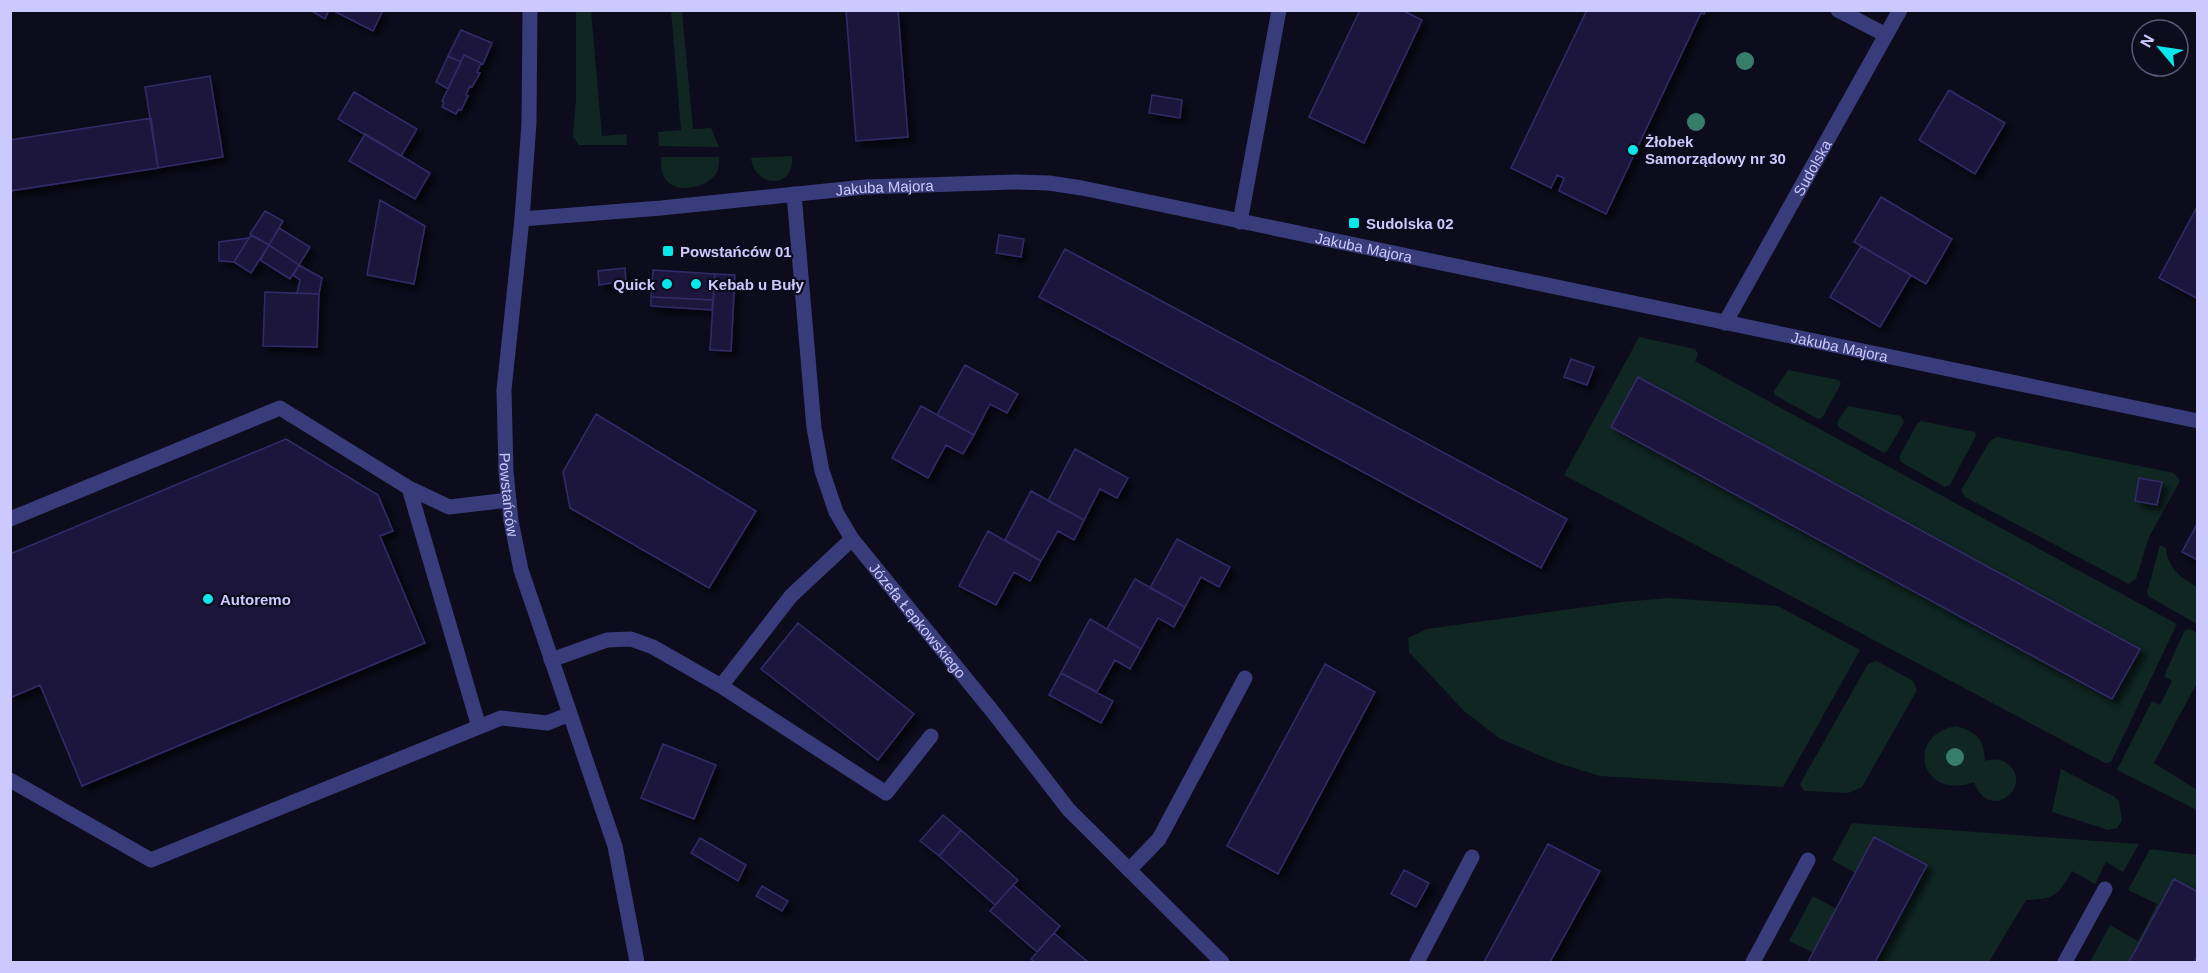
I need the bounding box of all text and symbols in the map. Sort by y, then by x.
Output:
north arrow [2130,18,2190,78]
text: N [2137,32,2158,50]
place label: Żłobek Samorządowy nr 30 [1645,133,1786,167]
street label: Sudolska [1789,136,1835,199]
marker: Żłobek Samorządowy nr 30 [1626,143,1640,157]
street label: Jakuba Majora [835,176,935,198]
place label: Sudolska 02 [1366,215,1454,232]
marker: Sudolska 02 [1347,216,1361,230]
street label: Jakuba Majora [1314,228,1414,265]
place label: Powstańców 01 [680,243,792,260]
marker: Powstańców 01 [661,244,675,258]
place label: Quick [613,276,656,293]
place label: Kebab u Buły [708,276,805,293]
marker: Quick [660,277,674,291]
marker: Kebab u Buły [689,277,703,291]
street label: Jakuba Majora [1790,328,1890,365]
street label: Powstańców [497,452,522,538]
street label: Józefa Łepkowskiego [866,559,970,681]
place label: Autoremo [220,591,291,608]
marker: Autoremo [201,592,215,606]

